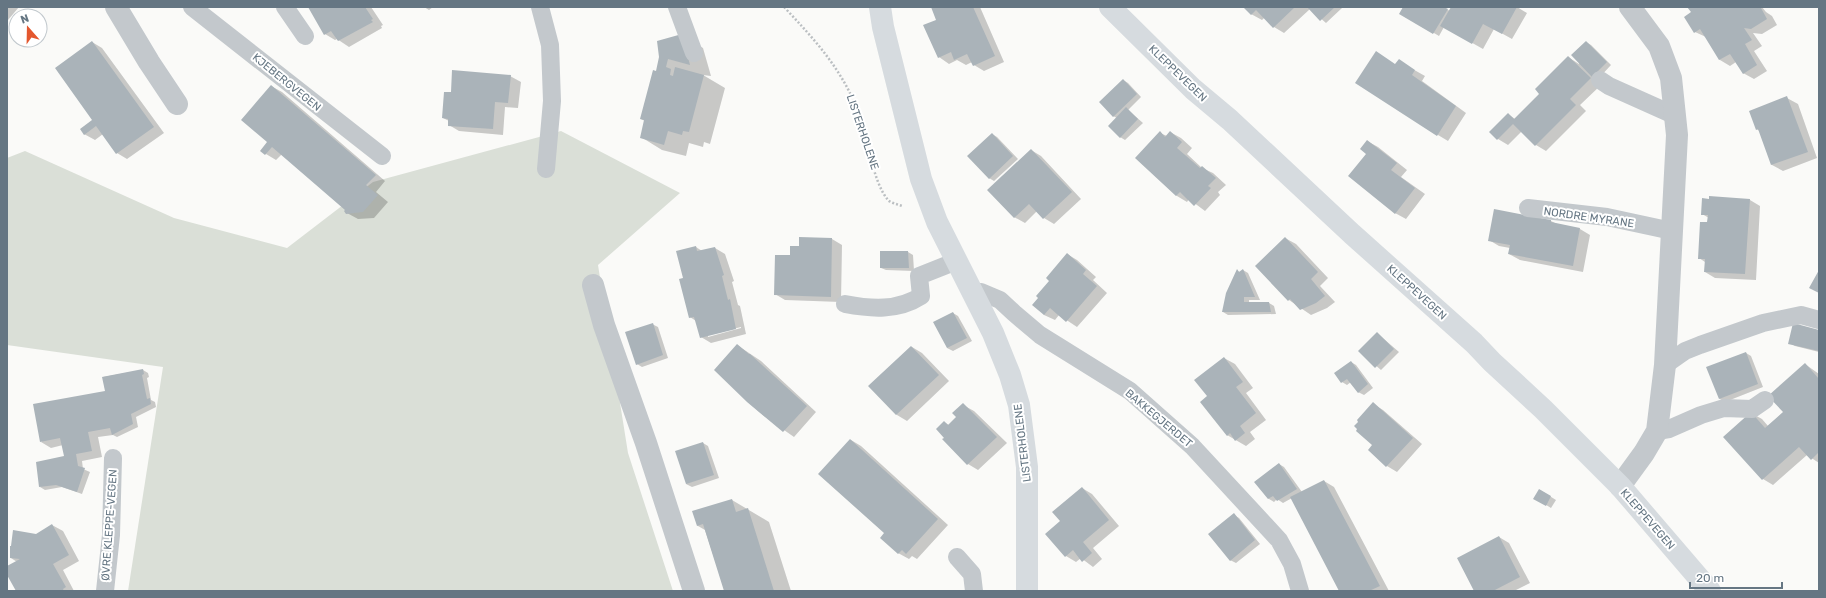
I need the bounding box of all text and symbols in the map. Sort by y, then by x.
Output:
north arrow [8,8,48,48]
text: N [19,12,31,27]
street label: KLEPPEVEGEN [1146,42,1209,104]
street label: KJEBERGVEGEN [250,51,324,114]
street label: LISTERHOLENE [844,93,882,172]
street label: NORDRE MYRANE [1543,205,1635,230]
street label: KLEPPEVEGEN [1384,262,1449,323]
street label: BAKKEGJERDET [1123,387,1195,451]
street label: LISTERHOLENE [1011,403,1034,483]
street label: ØVRE KLEPPE-VEGEN [99,469,120,581]
street label: KLEPPEVEGEN [1618,486,1677,552]
scale bar [1690,564,1782,590]
text: 20 m [1696,571,1724,585]

